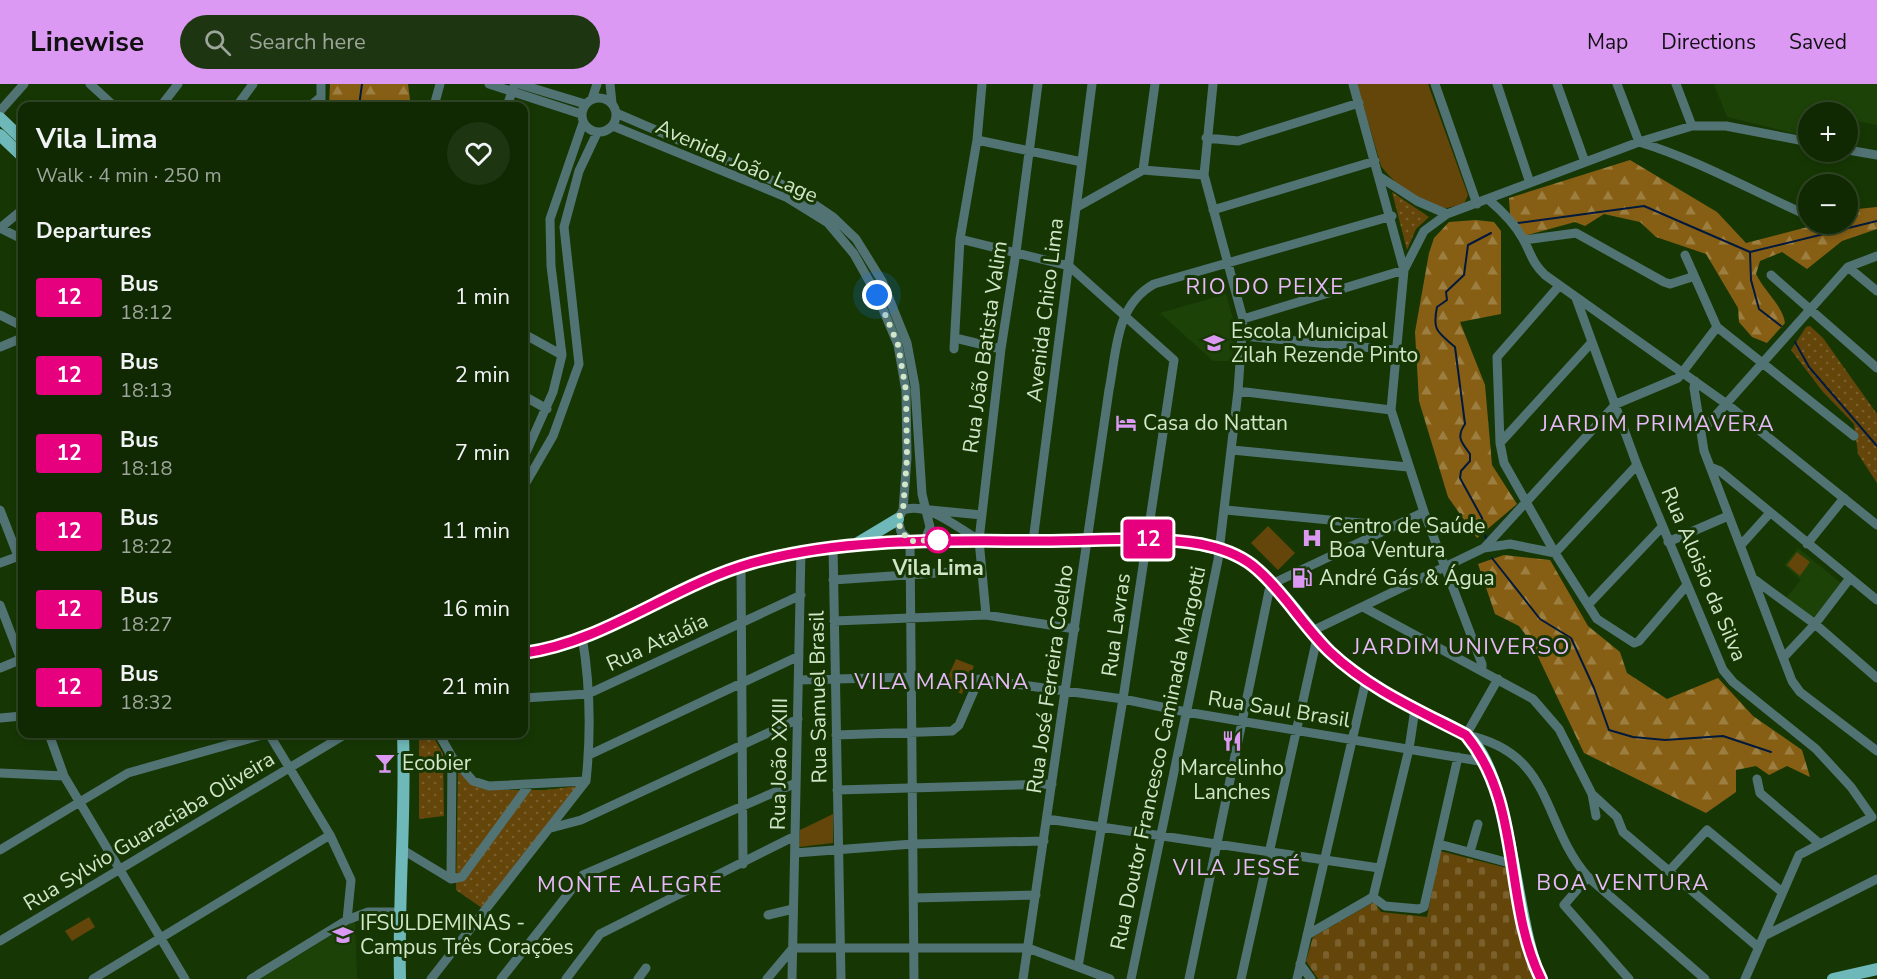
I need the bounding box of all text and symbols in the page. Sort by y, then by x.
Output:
search box [180,15,600,69]
text: Linewise [30,23,144,61]
icon: search [201,26,234,59]
text: Search here [249,27,366,57]
text: Map [1587,28,1628,56]
text: Directions [1661,28,1756,56]
text: Saved [1789,28,1847,56]
map controls [1798,102,1858,234]
button: + [1798,102,1858,162]
street label: Avenida João Lage [651,113,823,209]
text: Vila Lima [36,120,158,158]
button: heart [447,122,510,185]
text: Walk · 4 min · 250 m [36,162,222,189]
button: − [1798,174,1858,234]
text: Departures [36,216,151,246]
street label: Avenida Chico Lima [1020,216,1070,404]
street label: Rua João Batista Valim [956,239,1014,455]
text: Bus [120,269,159,299]
district label: RIO DO PEIXE [1185,272,1345,302]
your location [862,280,892,310]
text: 1 min [455,282,510,312]
text: 12 [56,283,82,311]
text: 18:12 [120,299,173,326]
place label: Escola Municipal Zilah Rezende Pinto [1231,317,1418,369]
school or university icon: Escola Municipal Zilah Rezende Pinto [1202,331,1226,355]
text: Bus [120,347,159,377]
text: 2 min [455,360,510,390]
text: 12 [56,361,82,389]
text: 18:13 [120,377,173,404]
place label: Casa do Nattan [1143,409,1288,437]
district label: JARDIM PRIMAVERA [1540,409,1775,439]
hotel icon: Casa do Nattan [1114,411,1138,435]
text: Bus [120,425,159,455]
text: 7 min [455,438,510,468]
text: 12 [56,439,82,467]
text: 18:18 [120,455,173,482]
street label: Rua Aloisio da Silva [1655,483,1753,665]
text: Bus [120,503,159,533]
place label: Centro de Saúde Boa Ventura [1329,512,1485,564]
text: 11 min [442,516,510,546]
text: 12 [56,517,82,545]
line badge: 12 [1121,520,1175,558]
text: 12 [1135,525,1161,553]
hospital icon: Centro de Saúde Boa Ventura [1300,526,1324,550]
marker: Vila Lima [925,527,951,553]
text: 18:22 [120,533,173,560]
place label: Vila Lima [891,554,984,582]
street label: Rua José Ferreira Coelho [1020,563,1080,795]
street label: Rua Doutor Francesco Caminada Margotti [1104,564,1212,952]
place label: André Gás & Água [1319,564,1495,592]
fuel station icon: André Gás & Água [1290,566,1314,590]
street label: Rua Lavras [1095,571,1137,679]
text: Bus [120,581,159,611]
text: 16 min [442,594,510,624]
text: 12 [56,595,82,623]
street label: Rua Ataláia [602,606,712,678]
street label: Rua Samuel Brasil [802,610,834,784]
text: 18:27 [120,611,173,638]
district label: JARDIM UNIVERSO [1352,632,1571,662]
text: Bus [120,659,159,689]
district label: VILA MARIANA [853,667,1030,697]
text: 21 min [442,672,510,702]
text: 12 [56,673,82,701]
street label: Rua Saul Brasil [1206,684,1353,734]
text: 18:32 [120,689,173,716]
street label: Rua João XXIII [764,698,794,830]
restaurant icon: Marcelinho Lanches [1220,729,1244,753]
street label: Rua Sylvio Guaraciaba Oliveira [18,745,280,917]
place label: Ecobier [402,749,472,777]
bar icon: Ecobier [373,751,397,775]
place label: Marcelinho Lanches [1180,754,1284,806]
district label: VILA JESSÉ [1172,853,1301,883]
district label: BOA VENTURA [1536,868,1710,898]
district label: MONTE ALEGRE [537,870,723,900]
place label: IFSULDEMINAS - Campus Três Corações [360,909,574,961]
school or university icon: IFSULDEMINAS - Campus Três Corações [331,923,355,947]

